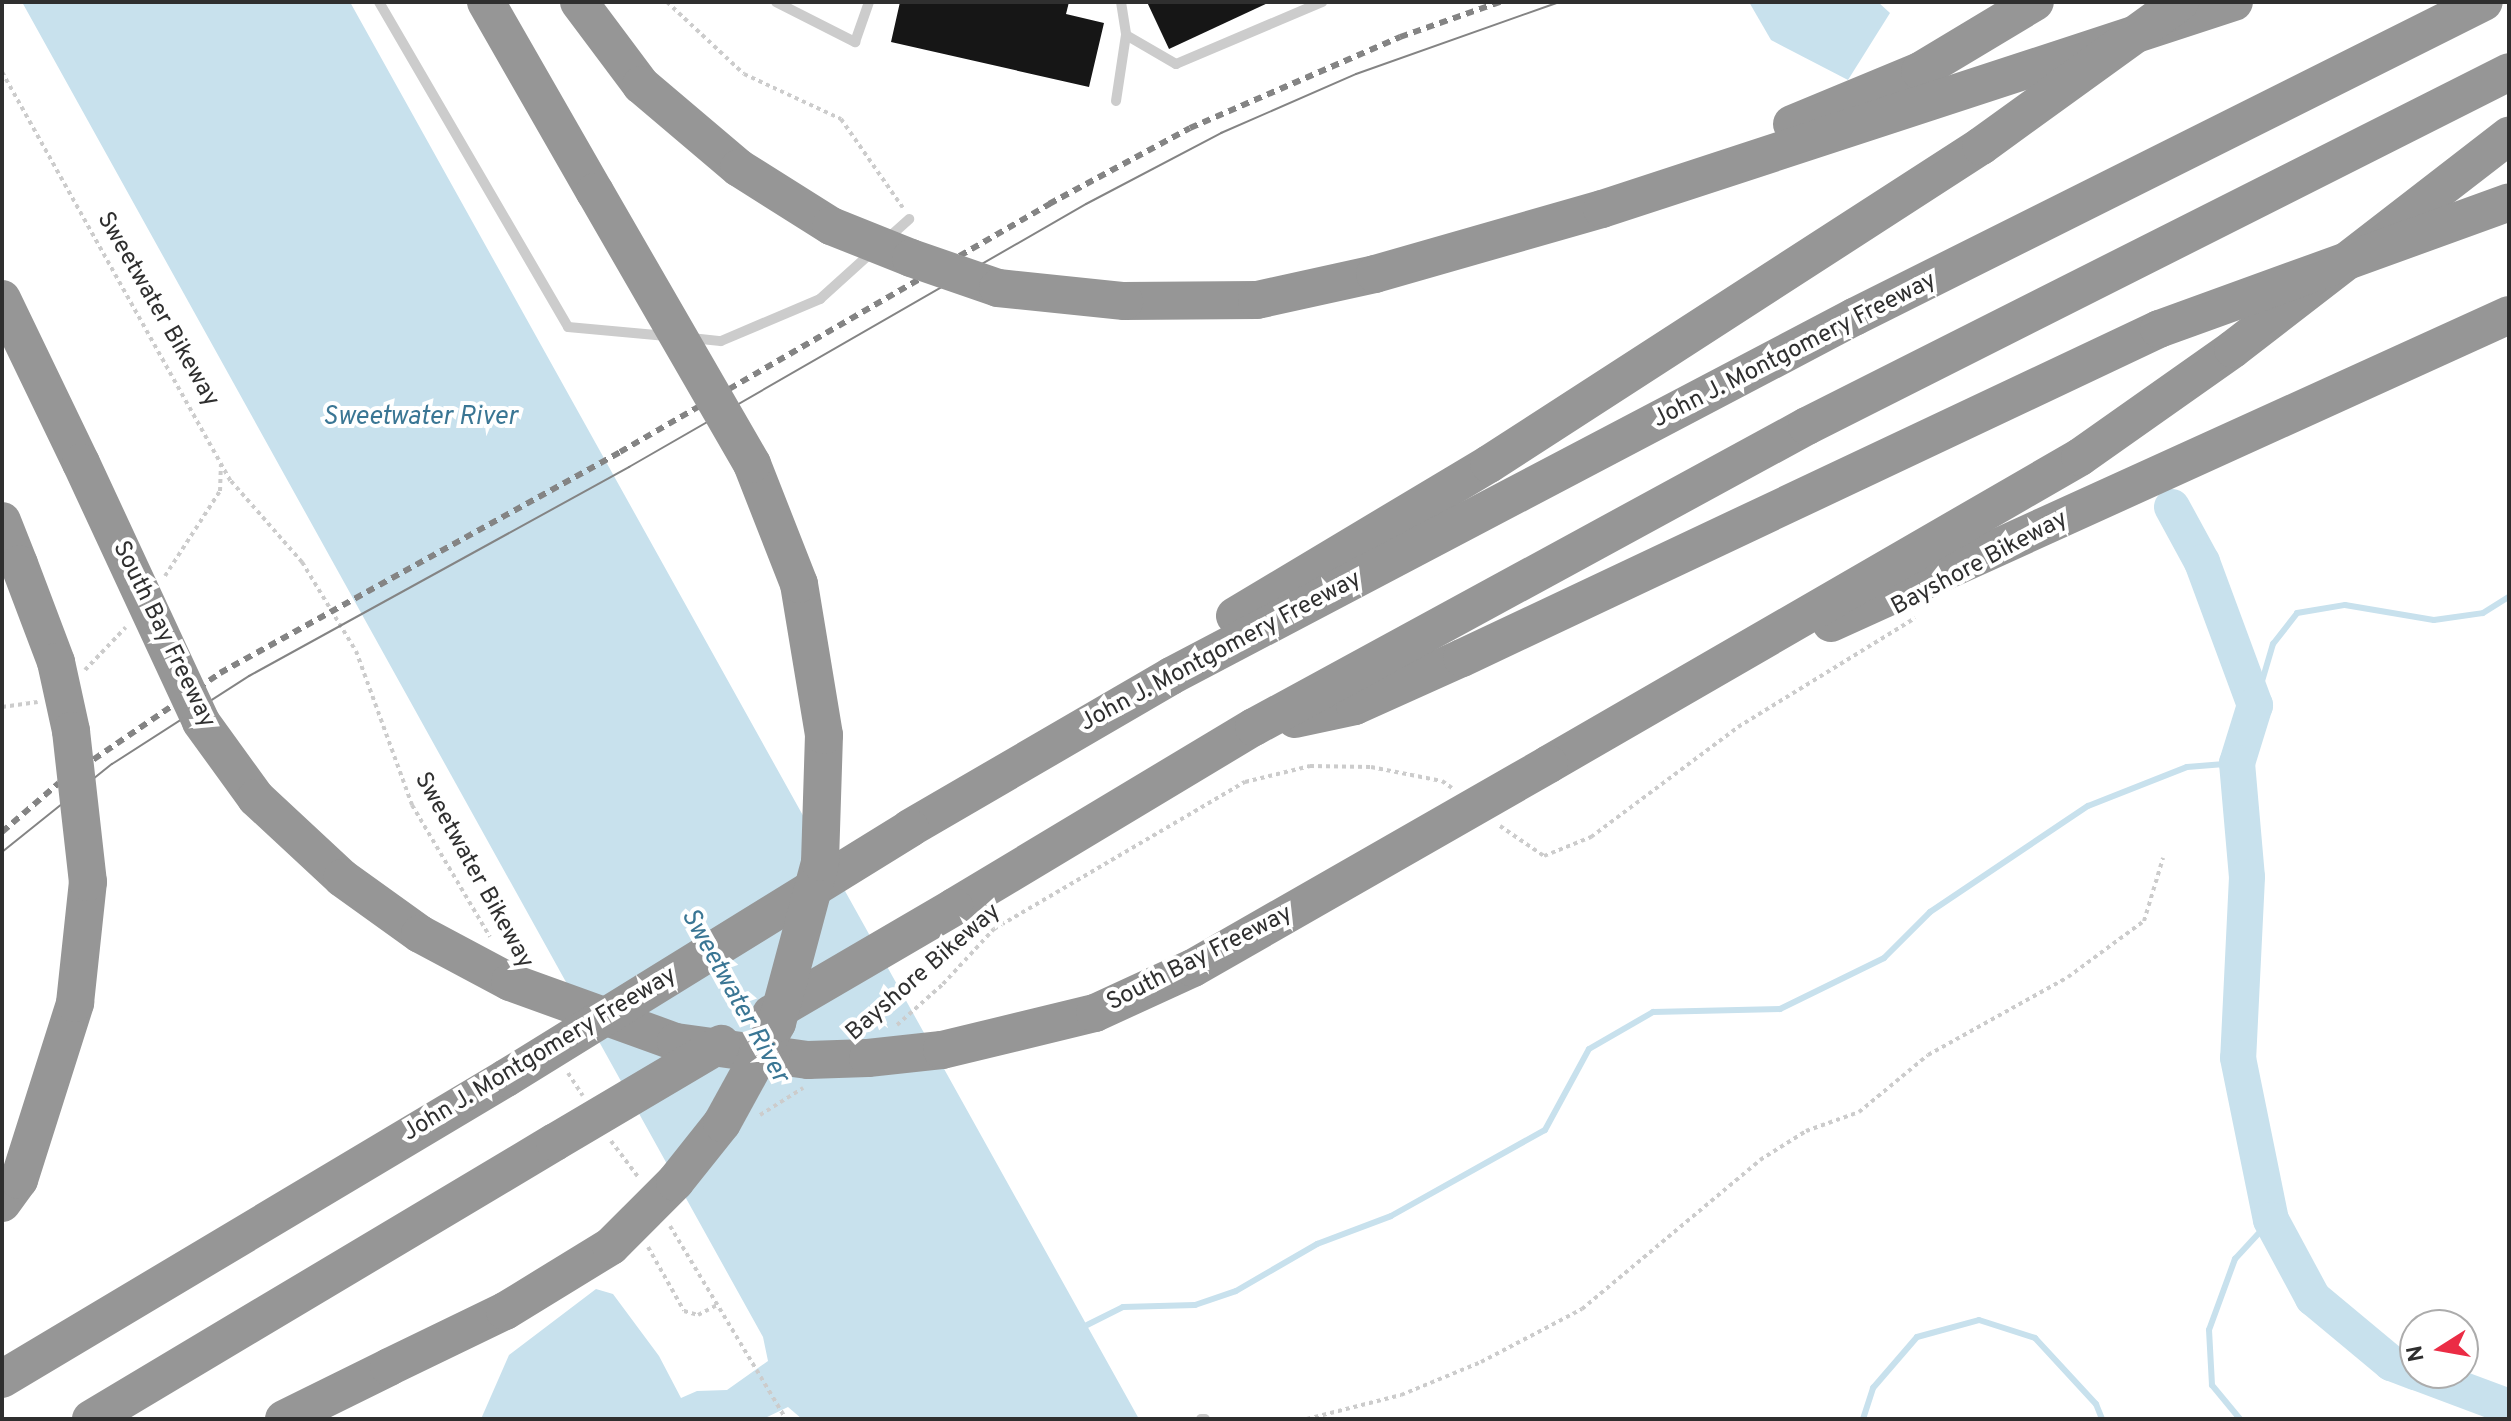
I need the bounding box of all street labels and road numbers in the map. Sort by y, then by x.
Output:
street label: Sweetwater Bikeway [90,208,224,412]
street label: John J. Montgomery Freeway [1648,267,1942,435]
street label: Bayshore Bikeway [1887,505,2073,623]
street label: South Bay Freeway [105,537,221,733]
street label: John J. Montgomery Freeway [1075,565,1367,739]
street label: Sweetwater Bikeway [407,768,539,974]
street label: Bayshore Bikeway [841,898,1007,1048]
street label: South Bay Freeway [1103,900,1297,1018]
street label: John J. Montgomery Freeway [398,962,682,1148]

